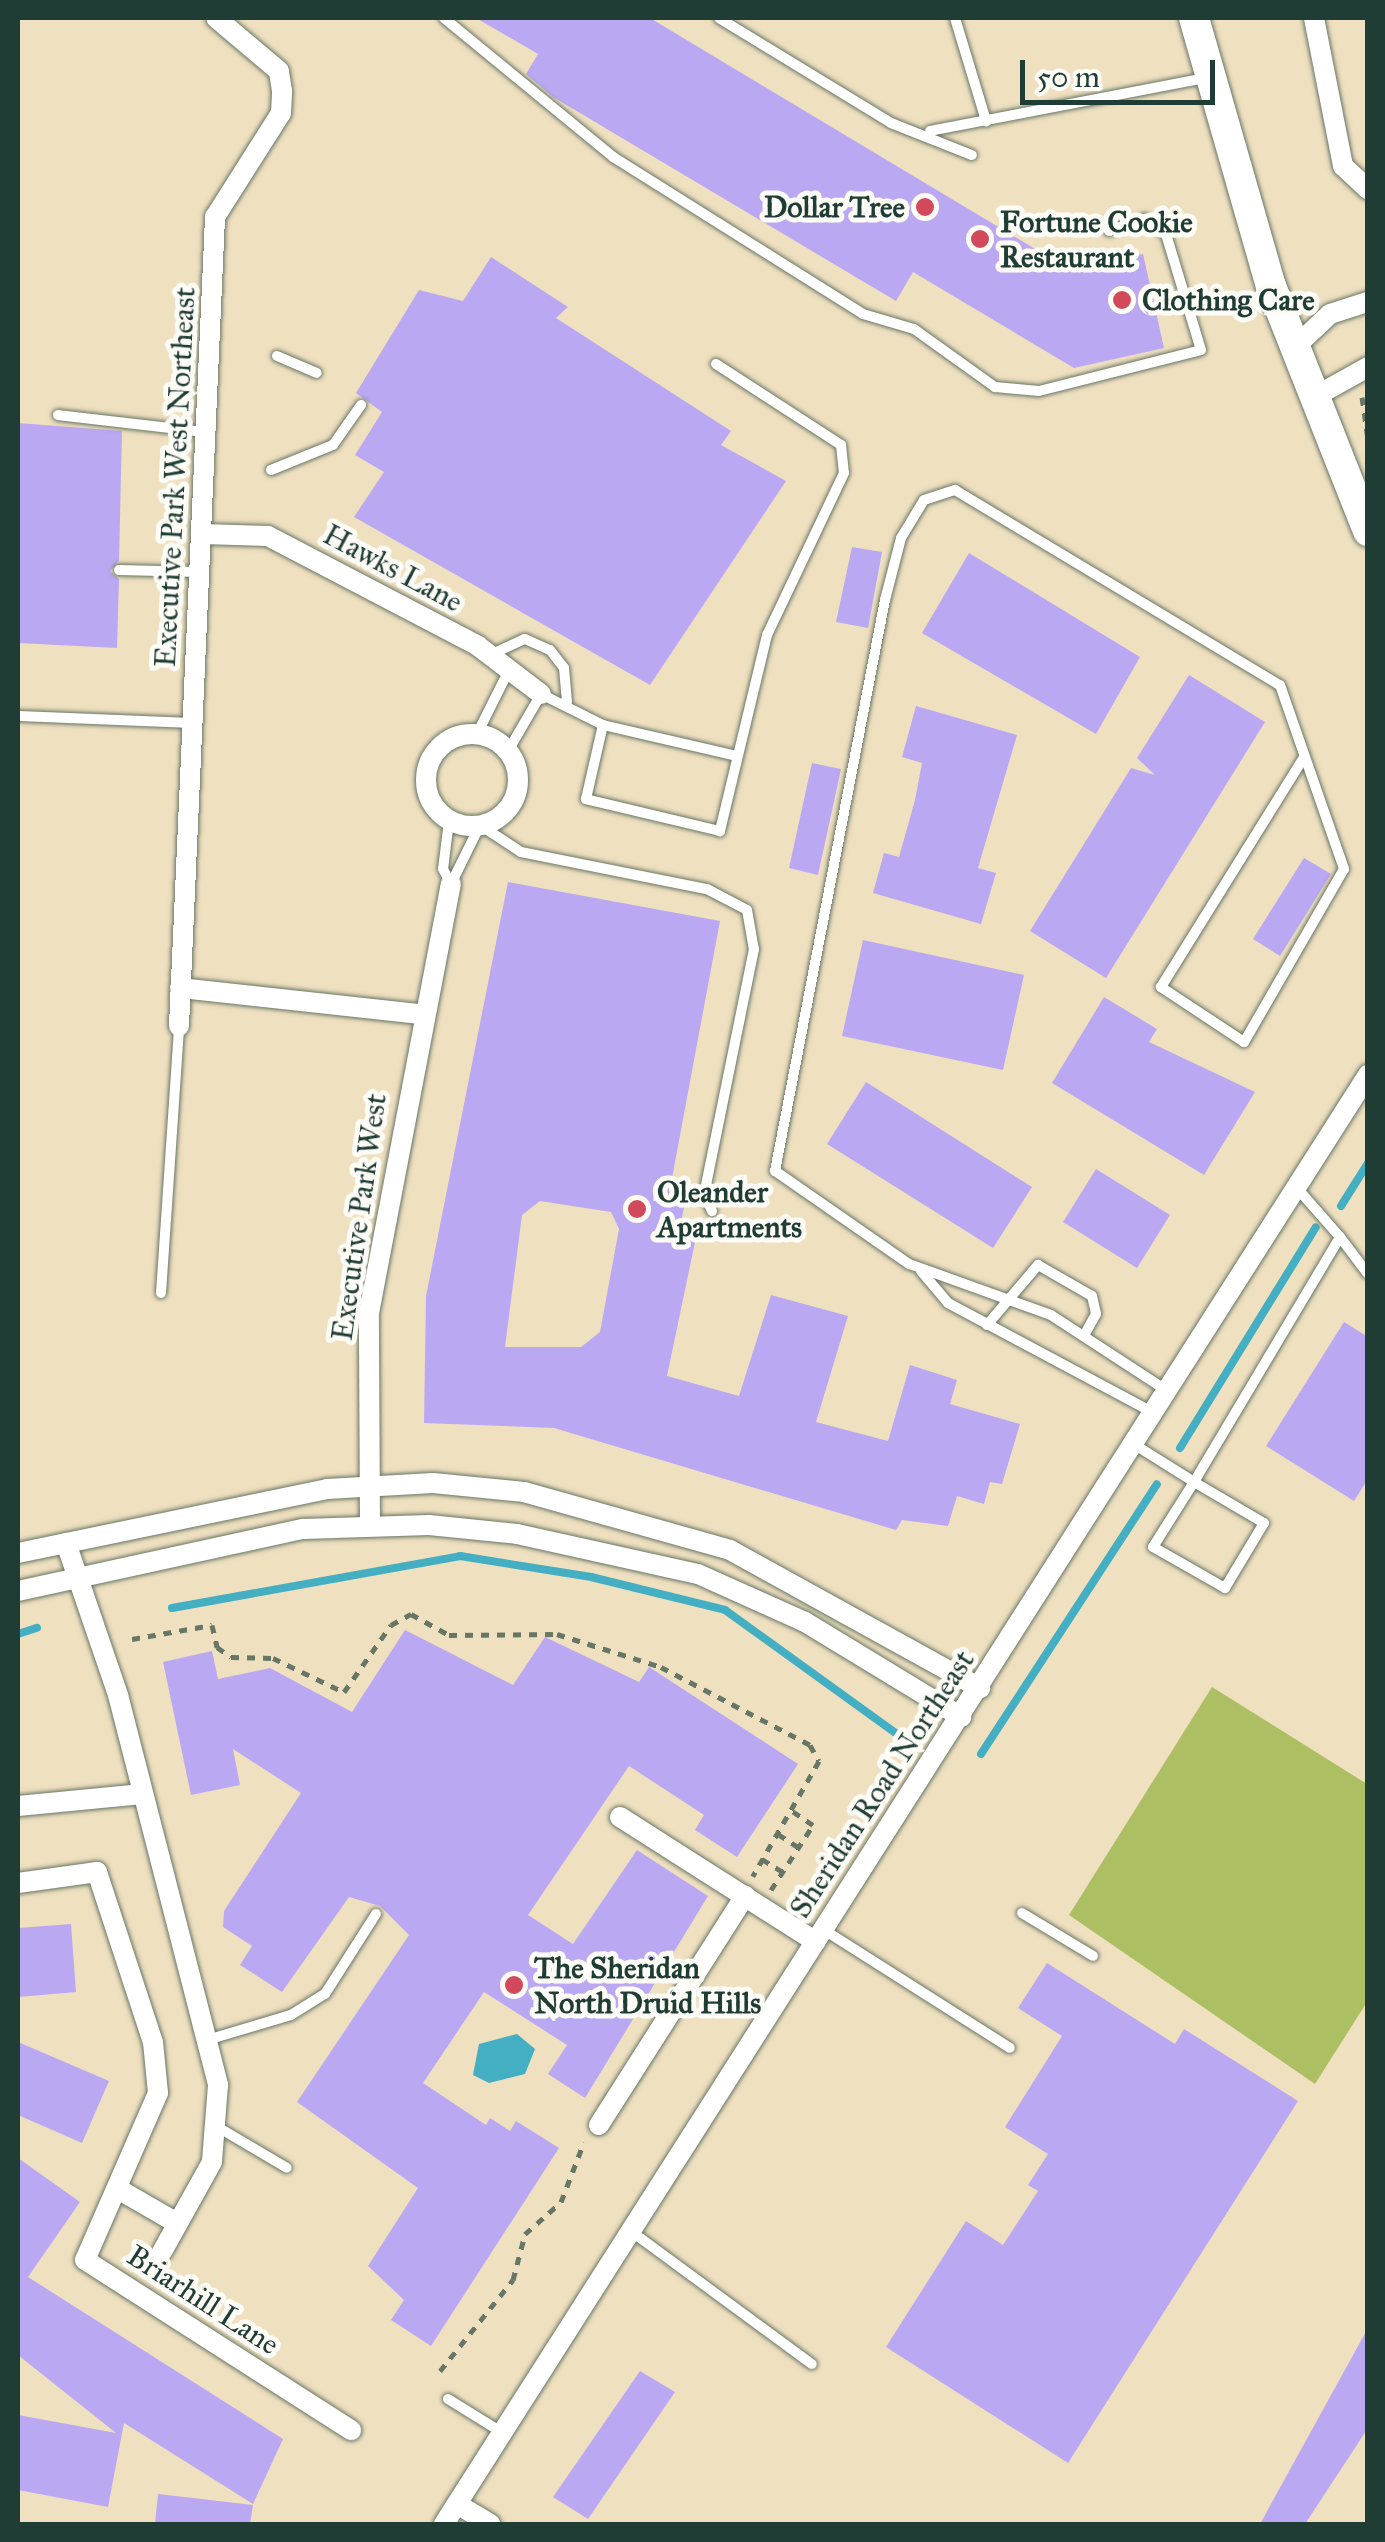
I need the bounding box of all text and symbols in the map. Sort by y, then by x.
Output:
scale bar [1025,40,1220,102]
text: 50 m [1037,59,1100,95]
place label: Dollar Tree [764,189,905,225]
marker: Dollar Tree [914,196,936,218]
place label: Fortune Cookie Restaurant [1000,204,1193,274]
marker: Fortune Cookie Restaurant [969,228,991,250]
place label: Clothing Care [1142,282,1315,318]
street label: Executive Park West Northeast [147,286,203,668]
marker: Clothing Care [1111,289,1133,311]
street label: Hawks Lane [317,516,469,620]
street label: Executive Park West [324,1091,394,1343]
place label: Oleander Apartments [657,1174,802,1244]
marker: Oleander Apartments [626,1198,648,1220]
street label: Sheridan Road Northeast [782,1643,982,1925]
place label: The Sheridan North Druid Hills [534,1950,761,2020]
marker: The Sheridan North Druid Hills [503,1974,525,1996]
street label: Briarhill Lane [120,2238,286,2362]

